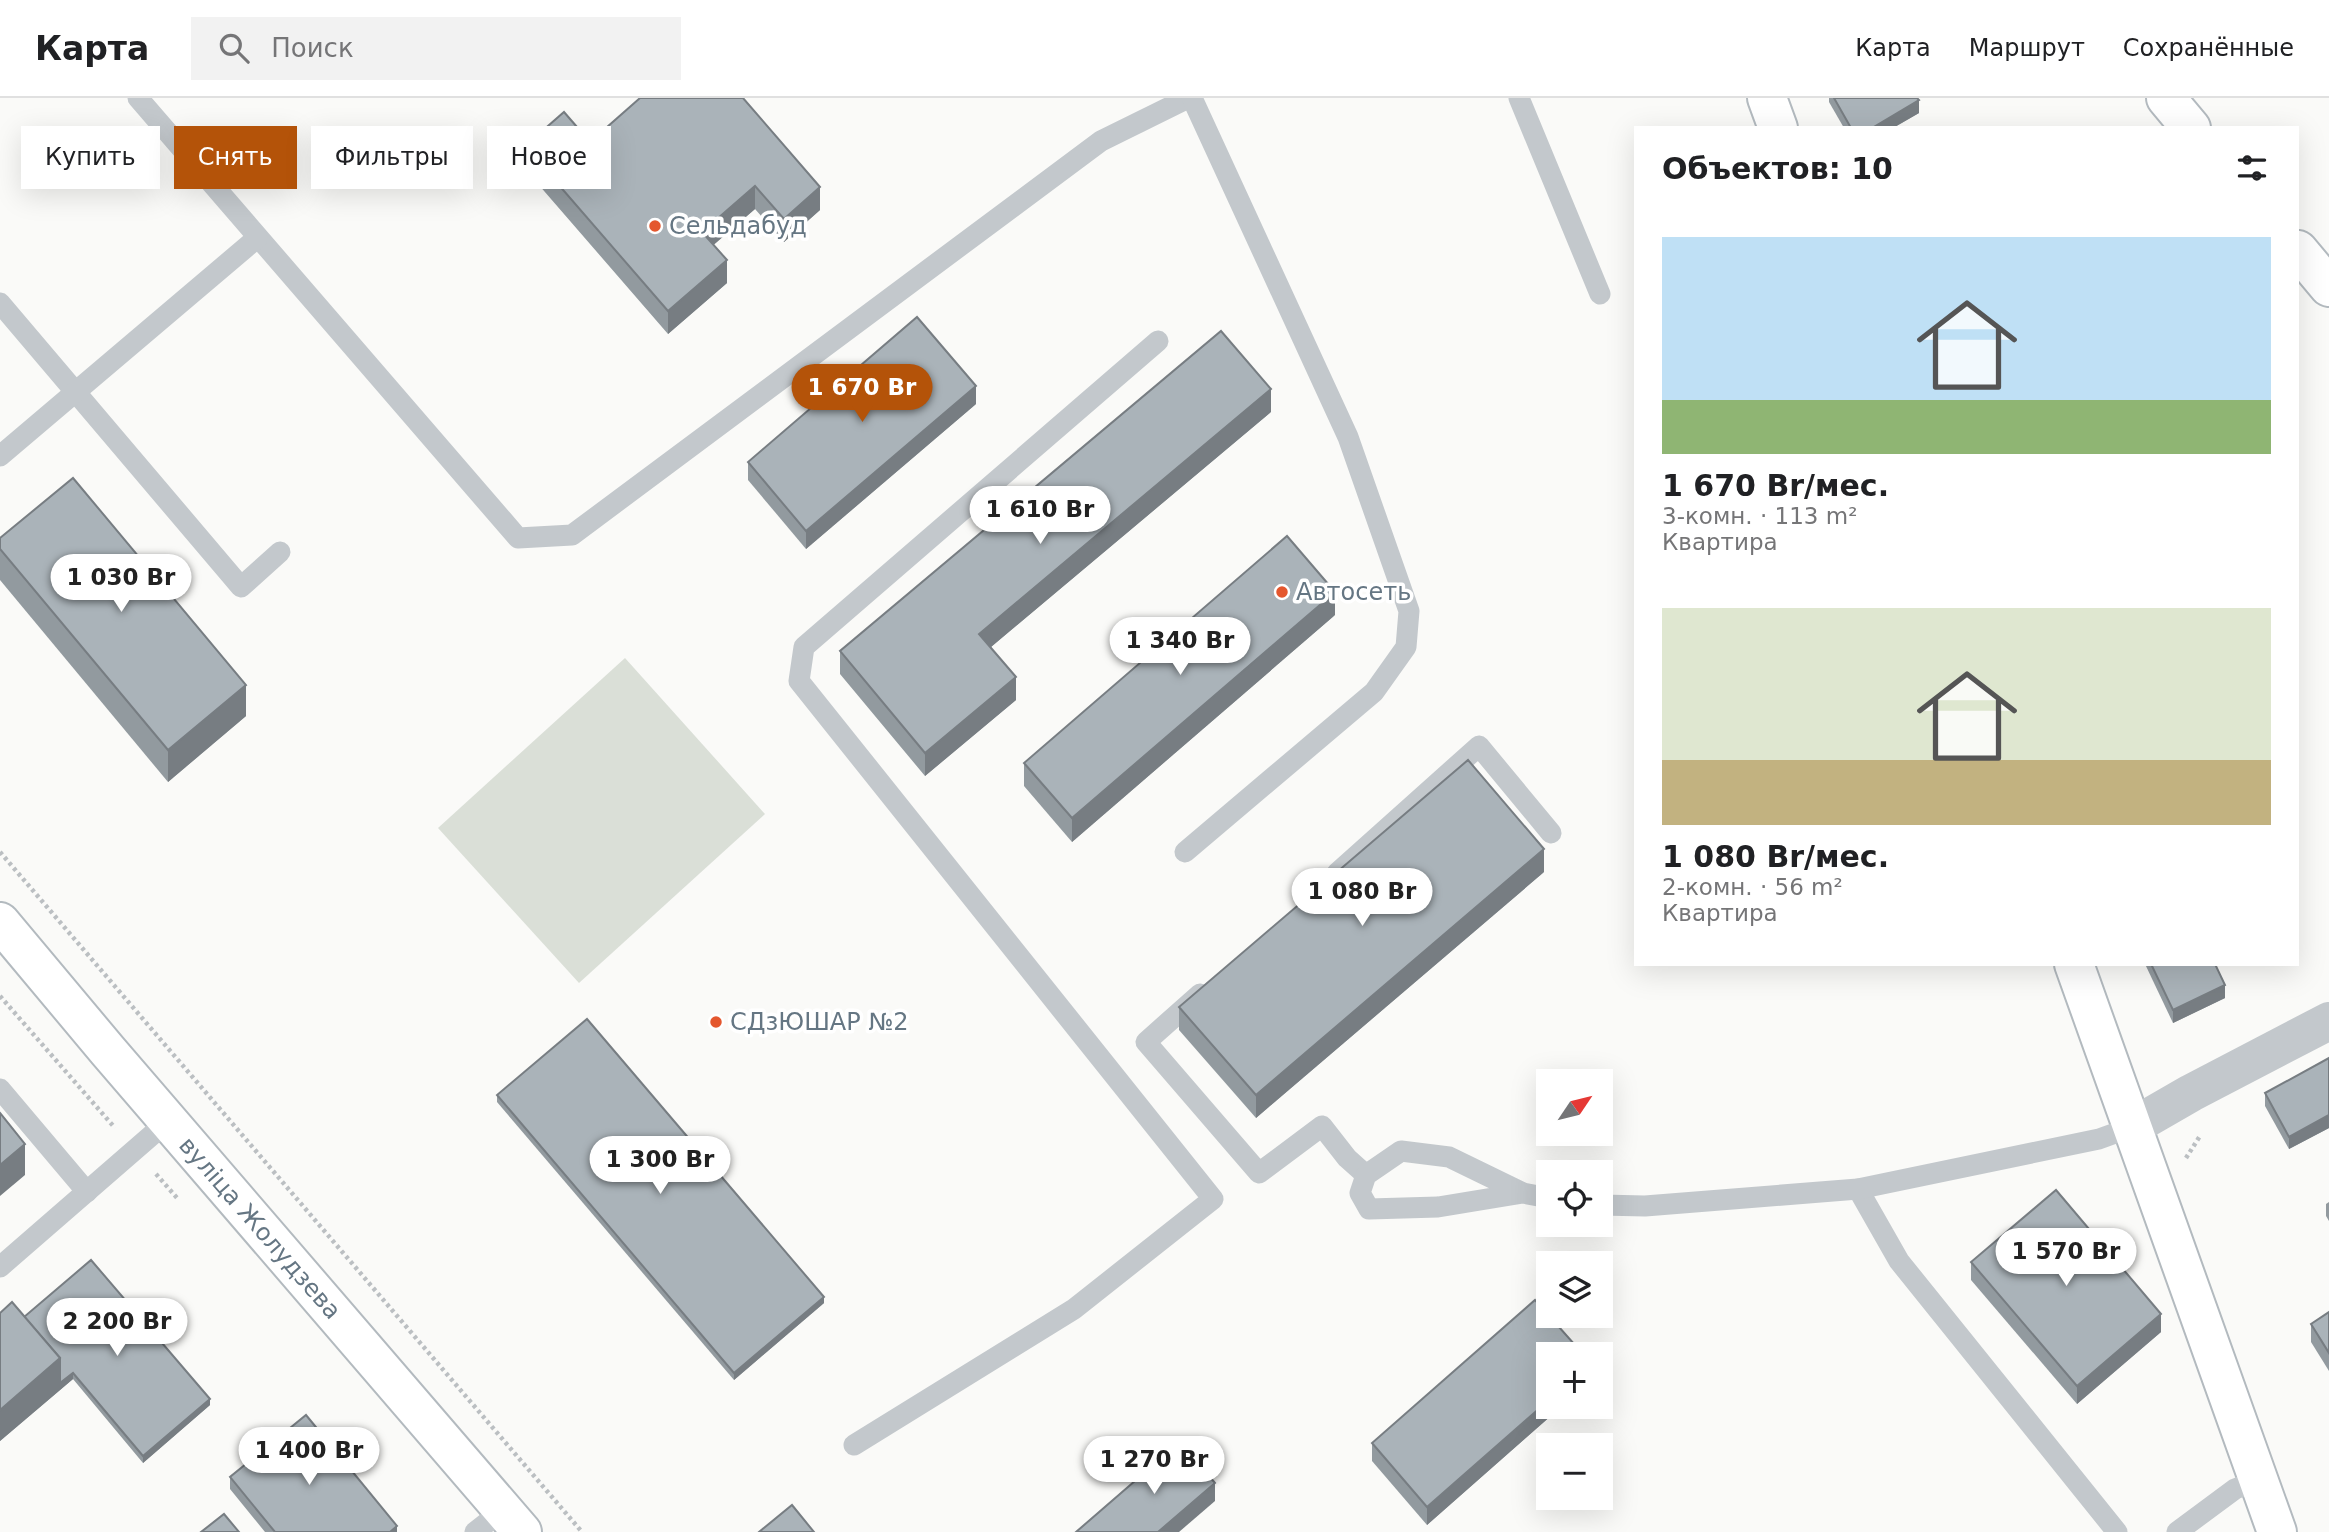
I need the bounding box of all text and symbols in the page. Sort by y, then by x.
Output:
search box [191,17,681,80]
text: Карта [35,29,149,68]
icon: search [215,29,253,67]
text: Поиск [271,33,354,63]
text: Карта [1855,34,1931,62]
text: Маршрут [1969,34,2085,62]
text: Сохранённые [2123,34,2294,62]
chip: Купить [21,126,160,189]
chip: Снять [174,126,297,189]
chip: Фильтры [311,126,473,189]
chip: Новое [487,126,611,189]
icon: filters [2233,149,2271,187]
text: Объектов: 10 [1662,151,1893,186]
place label: Сельдабуд [669,212,807,240]
marker: Сельдабуд [647,218,663,234]
icon: home [1904,282,2030,408]
pin: 1 670 Br [790,364,934,424]
text: 1 670 Br [808,374,916,400]
text: 1 670 Br/мес. [1662,468,1889,503]
pin: 1 610 Br [968,486,1112,546]
text: 1 610 Br [986,496,1094,522]
text: 3-комн. · 113 m² [1662,503,1857,529]
text: Квартира [1662,529,1778,555]
pin: 1 030 Br [49,554,193,614]
text: 1 030 Br [67,564,175,590]
place label: Автосеть [1296,578,1411,606]
marker: Автосеть [1274,584,1290,600]
pin: 1 340 Br [1108,618,1252,677]
text: 1 340 Br [1126,627,1234,653]
icon: home [1904,653,2030,779]
text: 1 080 Br/мес. [1662,839,1889,874]
pin: 1 080 Br [1290,868,1434,928]
text: 2-комн. · 56 m² [1662,874,1843,900]
text: 1 080 Br [1308,878,1416,904]
text: Квартира [1662,900,1778,926]
place label: СДзЮШАР №2 [730,1008,909,1036]
marker: СДзЮШАР №2 [708,1014,724,1030]
north arrow [1536,1069,1614,1146]
map controls [1536,1069,1613,1510]
street label: вуліца Жолудзева [173,1131,347,1325]
pin: 1 300 Br [588,1136,732,1196]
text: 1 300 Br [606,1146,714,1172]
button: locate [1536,1160,1613,1237]
pin: 1 570 Br [1994,1228,2138,1288]
text: 1 570 Br [2012,1238,2120,1264]
button: layers [1536,1251,1613,1328]
pin: 2 200 Br [45,1298,189,1358]
text: 2 200 Br [63,1308,171,1334]
button: + [1536,1342,1613,1419]
pin: 1 400 Br [237,1428,381,1487]
button: − [1536,1433,1613,1510]
pin: 1 270 Br [1082,1436,1226,1496]
text: 1 400 Br [255,1437,363,1463]
text: 1 270 Br [1100,1446,1208,1472]

